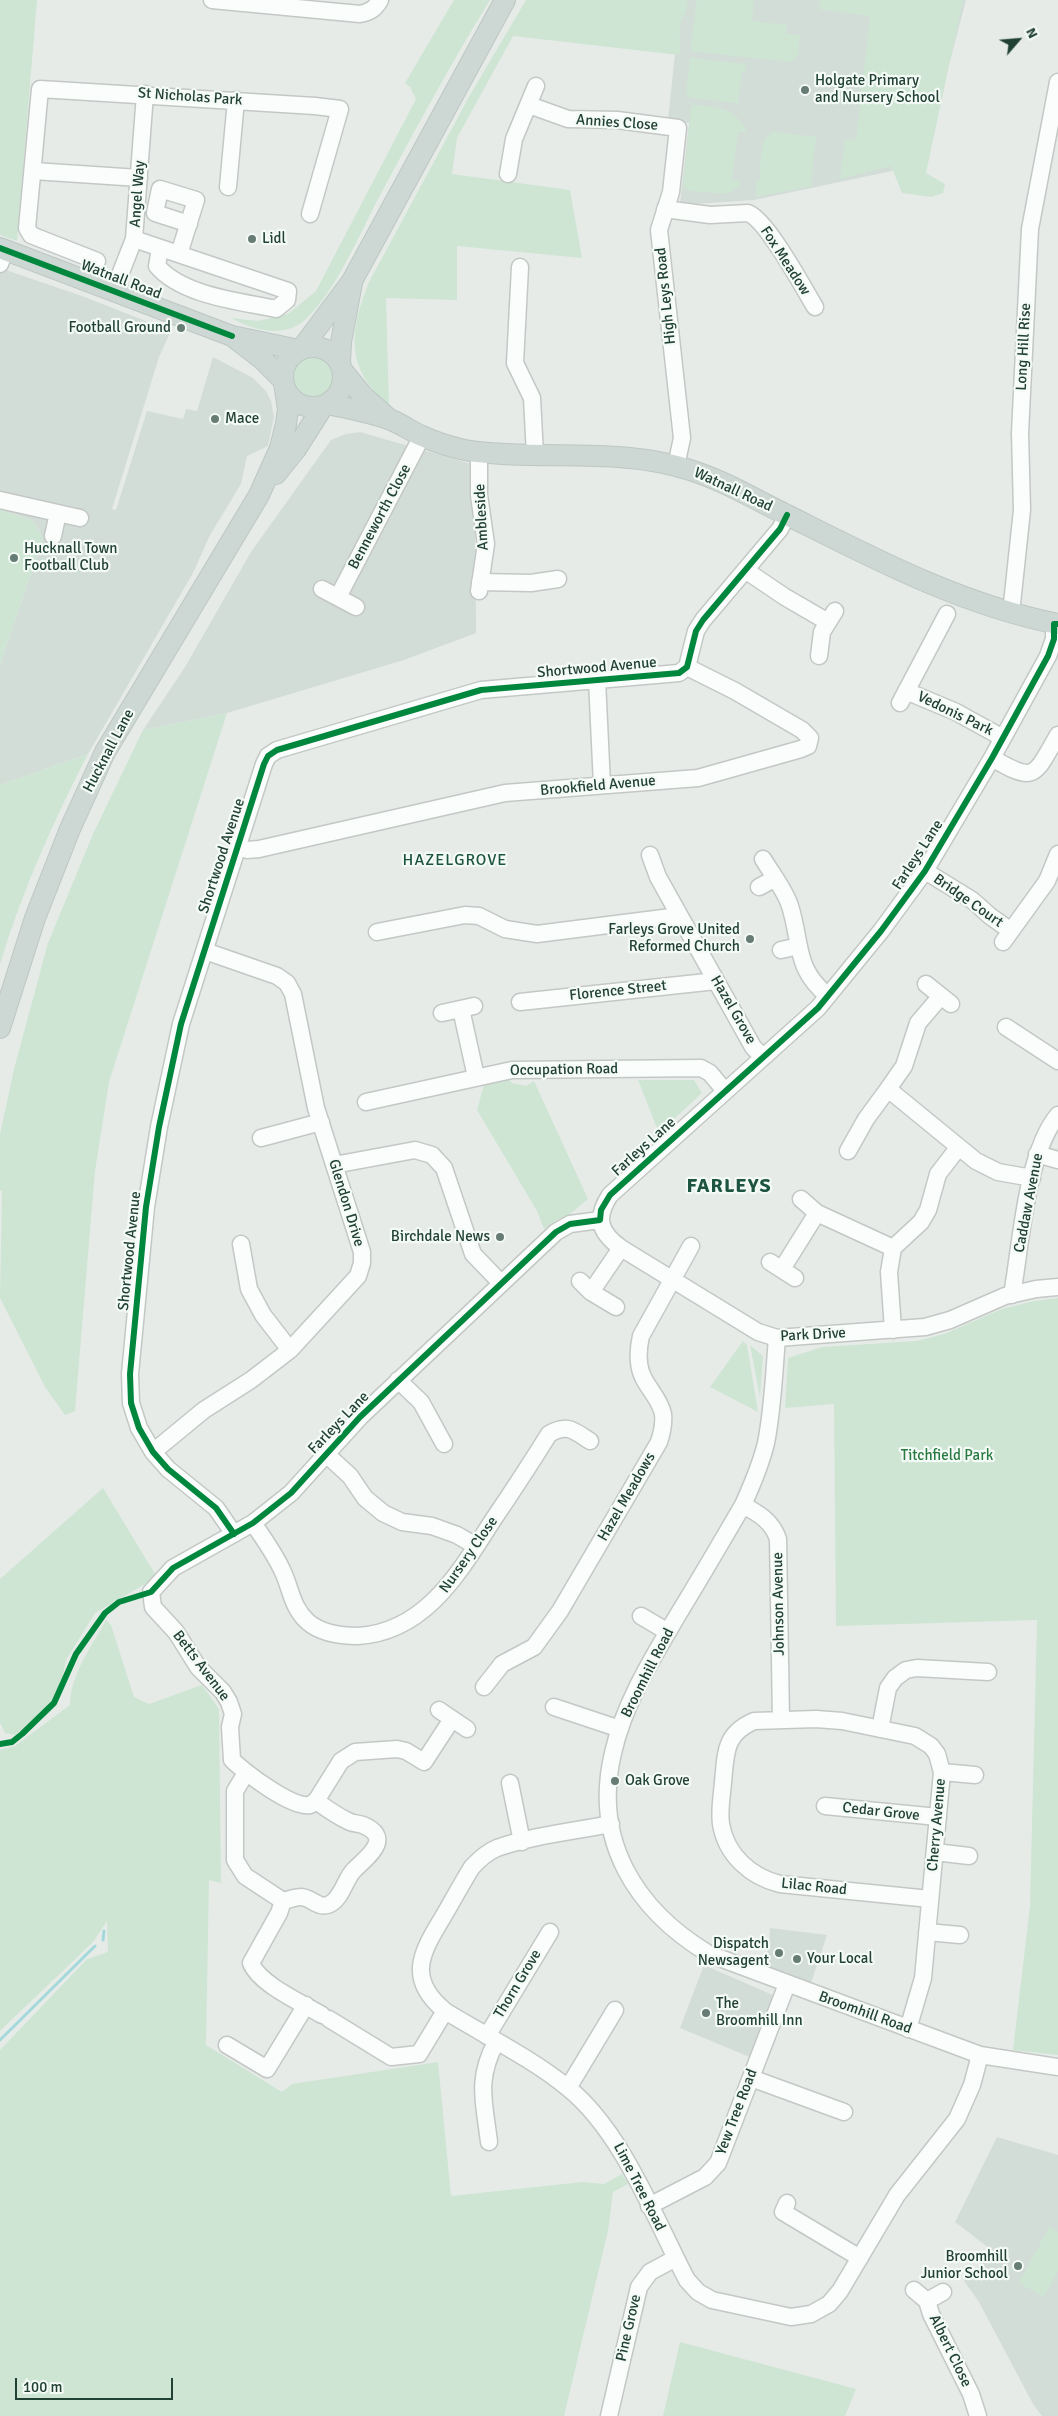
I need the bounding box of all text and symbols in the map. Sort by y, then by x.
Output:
north arrow [993,15,1043,65]
text: N [1022,25,1042,41]
place label: Holgate Primary and Nursery School [815,72,940,107]
street label: St Nicholas Park [137,84,243,110]
marker: Holgate Primary and Nursery School [799,84,811,96]
street label: Annies Close [575,111,659,135]
street label: Angel Way [127,160,149,228]
street label: Fox Meadow [756,223,814,299]
place label: Lidl [262,230,286,248]
marker: Lidl [246,233,258,245]
street label: High Leys Road [652,247,680,345]
street label: Watnall Road [78,256,164,304]
street label: Long Hill Rise [1013,303,1035,391]
place label: Football Ground [68,319,171,337]
marker: Football Ground [175,322,187,334]
place label: Mace [225,410,259,428]
marker: Mace [209,413,221,425]
street label: Benneworth Close [345,461,415,573]
street label: Watnall Road [691,464,775,516]
street label: Ambleside [471,483,493,551]
place label: Hucknall Town Football Club [24,540,117,575]
marker: Hucknall Town Football Club [8,552,20,564]
street label: Shortwood Avenue [536,654,658,682]
street label: Vedonis Park [914,688,996,740]
street label: Hucknall Lane [80,706,138,796]
street label: Brookfield Avenue [539,772,657,800]
street label: Shortwood Avenue [195,796,249,916]
street label: Farleys Lane [889,817,947,893]
district label: HAZELGROVE [401,851,509,871]
street label: Bridge Court [929,870,1007,932]
place label: Farleys Grove United Reformed Church [608,921,740,956]
marker: Farleys Grove United Reformed Church [744,933,756,945]
street label: Hazel Grove [706,973,760,1047]
street label: Florence Street [568,977,668,1005]
street label: Occupation Road [510,1060,618,1080]
street label: Farleys Lane [608,1114,680,1180]
street label: Caddaw Avenue [1011,1152,1047,1254]
street label: Glendon Drive [324,1157,368,1249]
district label: FARLEYS [686,1175,772,1199]
street label: Shortwood Avenue [115,1190,145,1312]
place label: Birchdale News [391,1228,490,1246]
marker: Birchdale News [494,1231,506,1243]
street label: Park Drive [780,1324,846,1346]
street label: Farleys Lane [305,1388,373,1458]
park label: Titchfield Park [901,1447,993,1465]
street label: Hazel Meadows [594,1449,660,1545]
street label: Nursery Close [436,1513,502,1597]
street label: Johnson Avenue [769,1552,789,1656]
street label: Broomhill Road [618,1625,678,1721]
street label: Betts Avenue [169,1627,233,1705]
place label: Oak Grove [625,1772,690,1790]
marker: Oak Grove [609,1775,621,1787]
street label: Cherry Avenue [924,1778,950,1872]
street label: Cedar Grove [842,1799,920,1825]
street label: Lilac Road [780,1875,848,1899]
place label: Dispatch Newsagent [698,1935,769,1970]
street label: Thorn Grove [490,1946,546,2022]
marker: Dispatch Newsagent [773,1947,785,1959]
place label: Your Local [807,1950,873,1968]
marker: Your Local [791,1953,803,1965]
street label: Broomhill Road [816,1988,914,2038]
place label: The Broomhill Inn [716,1995,803,2030]
marker: The Broomhill Inn [700,2007,712,2019]
street label: Yew Tree Road [712,2067,762,2157]
street label: Lime Tree Road [609,2140,669,2234]
place label: Broomhill Junior School [921,2248,1008,2283]
marker: Broomhill Junior School [1012,2260,1024,2272]
street label: Pine Grove [613,2293,645,2363]
street label: Albert Close [925,2312,975,2390]
scale bar [18,2368,175,2400]
text: 100 m [23,2378,63,2396]

